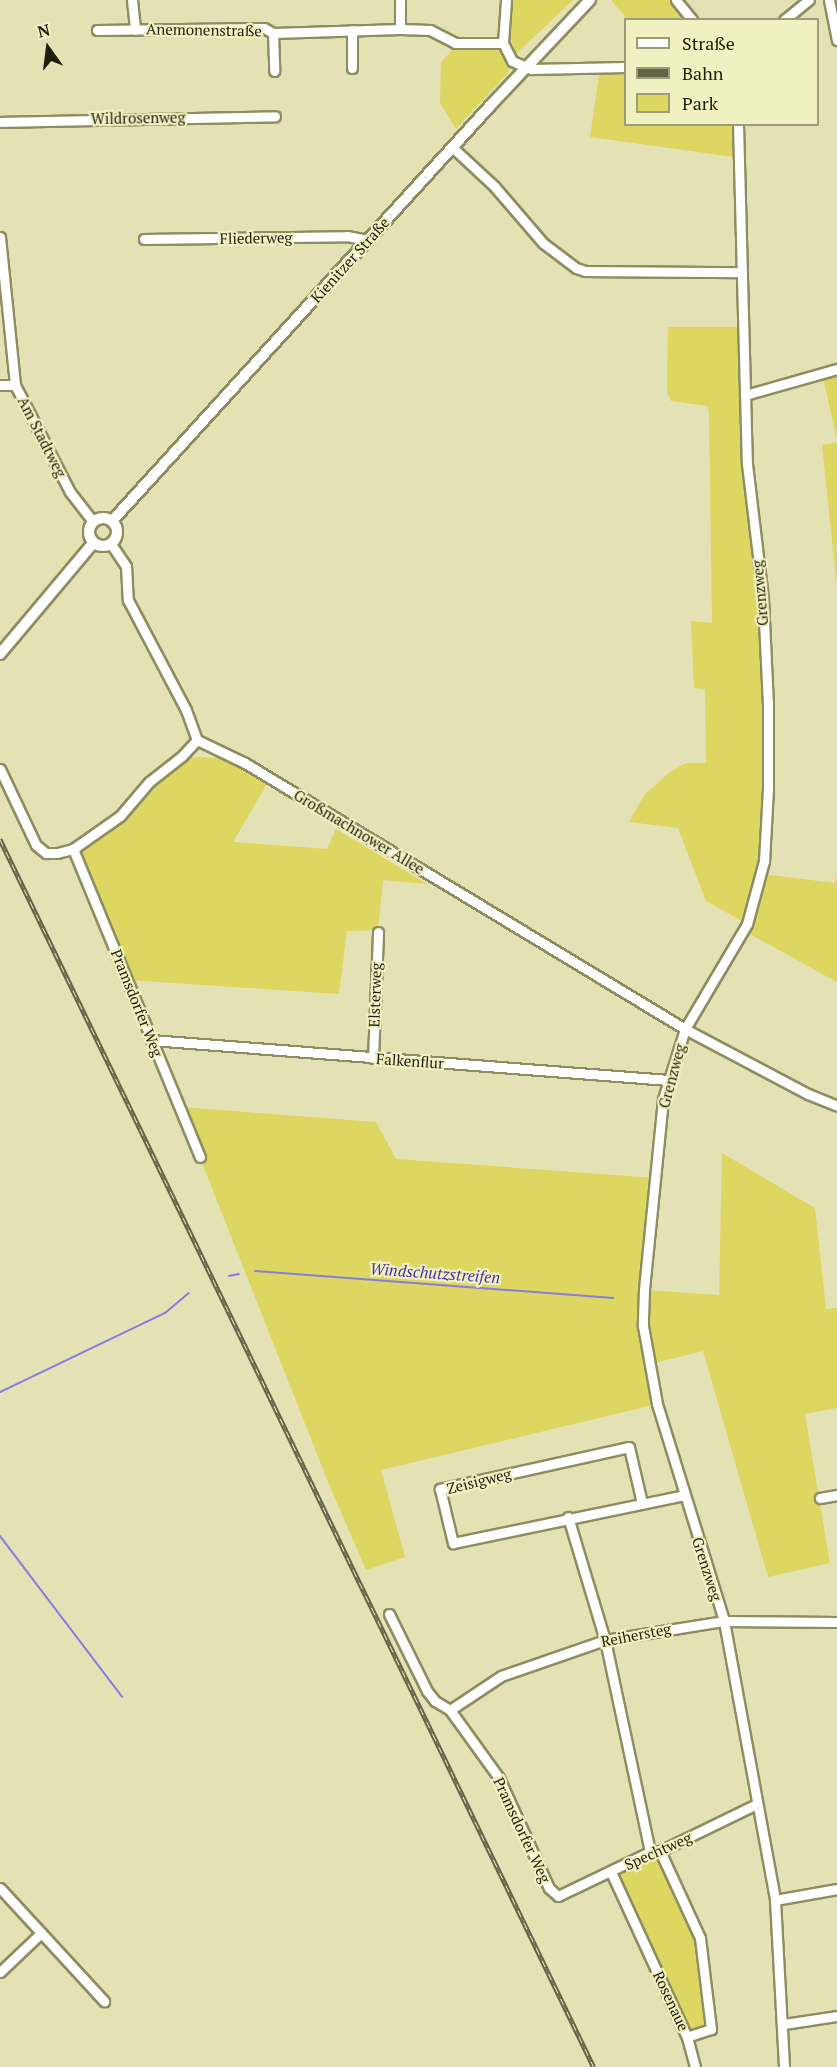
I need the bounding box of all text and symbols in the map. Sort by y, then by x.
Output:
north arrow [18,18,78,78]
text: N [35,18,52,43]
legend [624,18,819,126]
street label: Anemonenstraße [146,20,262,40]
text: Straße [682,31,735,55]
text: Bahn [682,61,723,85]
text: Park [682,91,718,115]
street label: Wildrosenweg [91,108,185,128]
street label: Kienitzer Straße [307,214,393,306]
street label: Fliederweg [219,228,293,248]
street label: Am Stadtweg [14,394,70,480]
street label: Grenzweg [748,559,772,627]
street label: Großmachnower Allee [290,786,428,878]
street label: Pramsdorfer Weg [107,947,167,1059]
street label: Elsterweg [365,962,385,1028]
street label: Grenzweg [655,1042,689,1110]
street label: Falkenflur [376,1050,444,1072]
water label: Windschutzstreifen [369,1259,501,1287]
street label: Zeisigweg [445,1464,513,1498]
street label: Grenzweg [688,1535,726,1603]
street label: Reihersteg [599,1619,673,1651]
street label: Pramsdorfer Weg [490,1774,554,1886]
street label: Spechtweg [622,1828,694,1874]
street label: Rosenaue [649,1968,693,2034]

